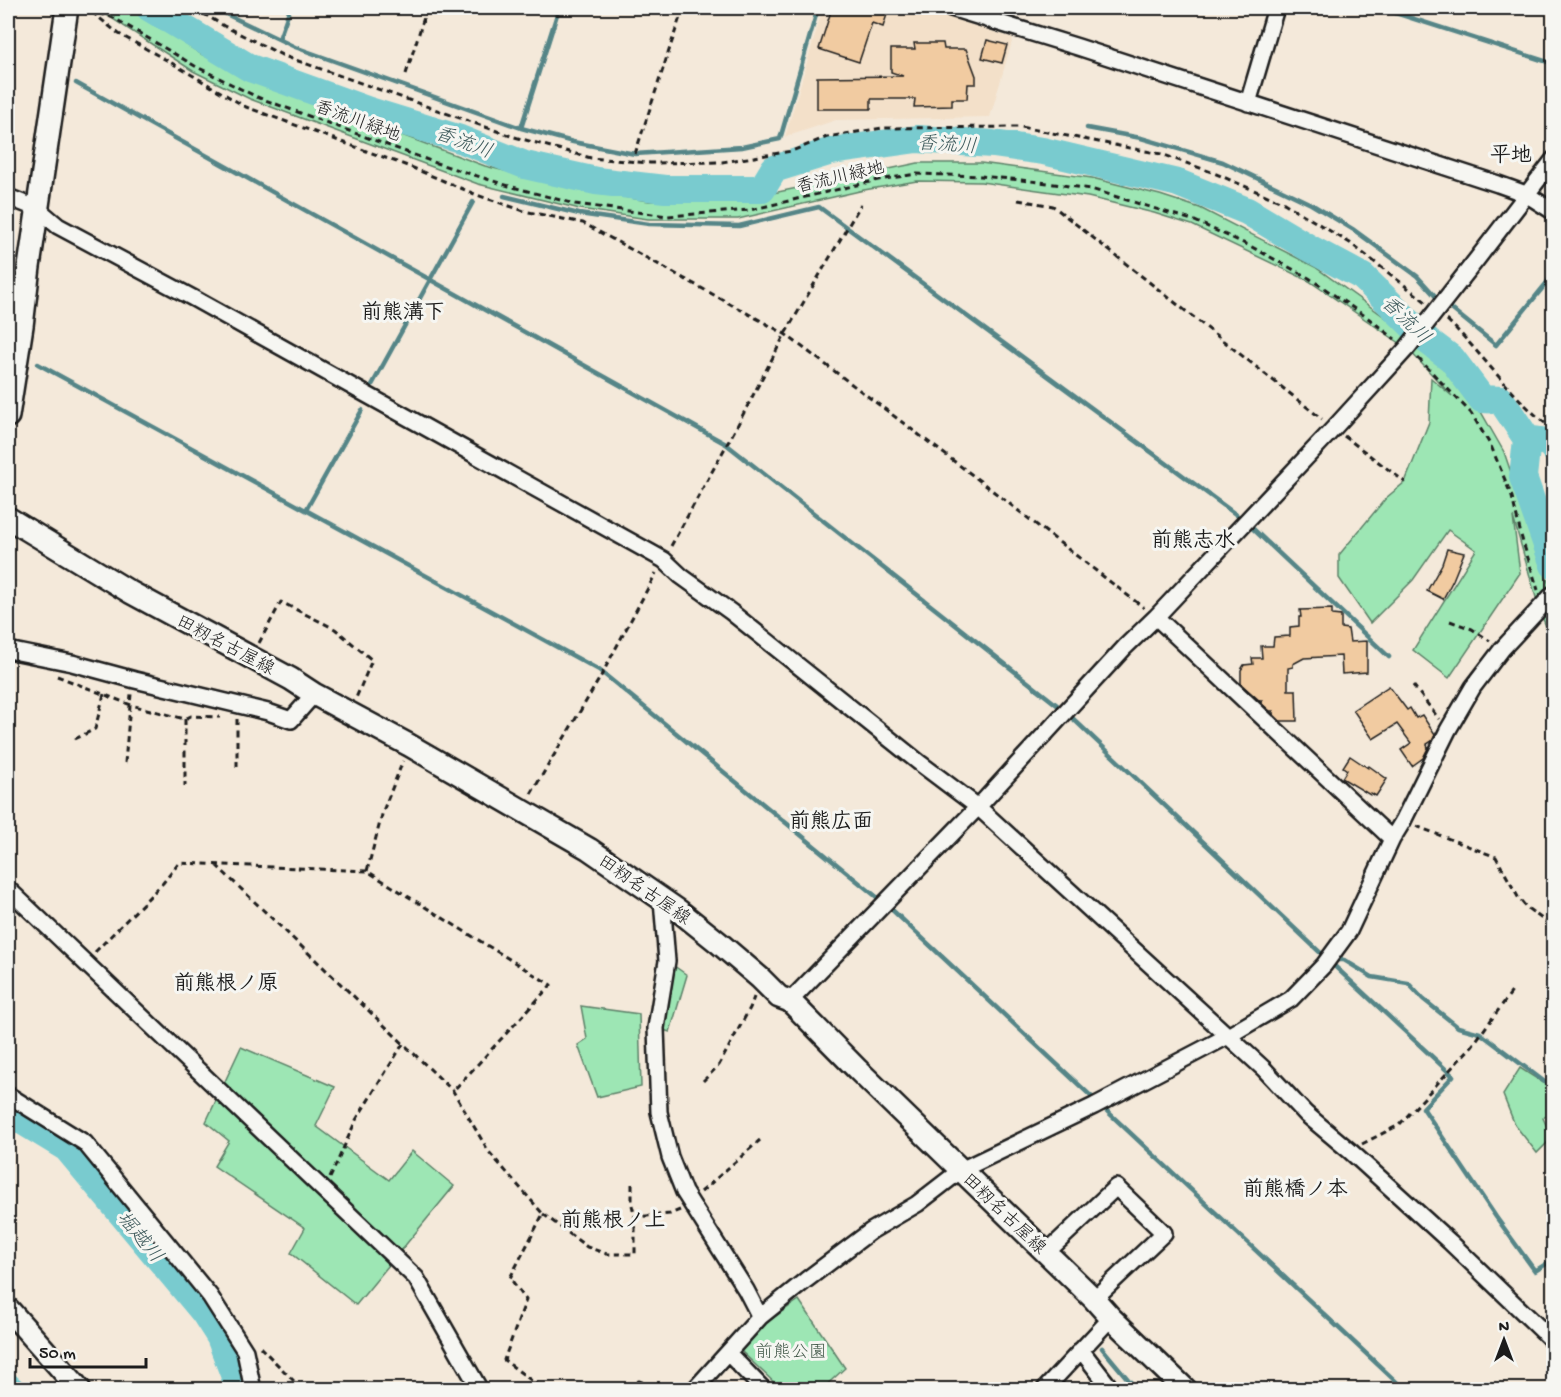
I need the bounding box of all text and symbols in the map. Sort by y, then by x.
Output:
street label: 香流川緑地 [311,96,403,148]
water label: 香流川 [431,122,495,165]
water label: 香流川 [916,132,978,160]
district label: 平地 [1490,144,1532,170]
street label: 香流川緑地 [794,157,887,199]
water label: 香流川 [1375,292,1435,351]
district label: 前熊溝下 [361,300,445,327]
district label: 前熊志水 [1151,528,1235,555]
street label: 田籾名古屋線 [172,611,278,681]
district label: 前熊広面 [789,809,873,836]
street label: 田籾名古屋線 [593,851,694,931]
district label: 前熊根ノ原 [174,971,279,998]
street label: 田籾名古屋線 [957,1169,1050,1260]
district label: 前熊橋ノ本 [1243,1177,1348,1204]
water label: 堀越川 [110,1207,167,1269]
district label: 前熊根ノ上 [561,1208,666,1235]
north arrow [1474,1310,1534,1370]
text: N [1499,1319,1510,1338]
scale bar [30,1331,146,1369]
park label: 前熊公園 [755,1342,827,1364]
text: 50 m [39,1344,76,1365]

